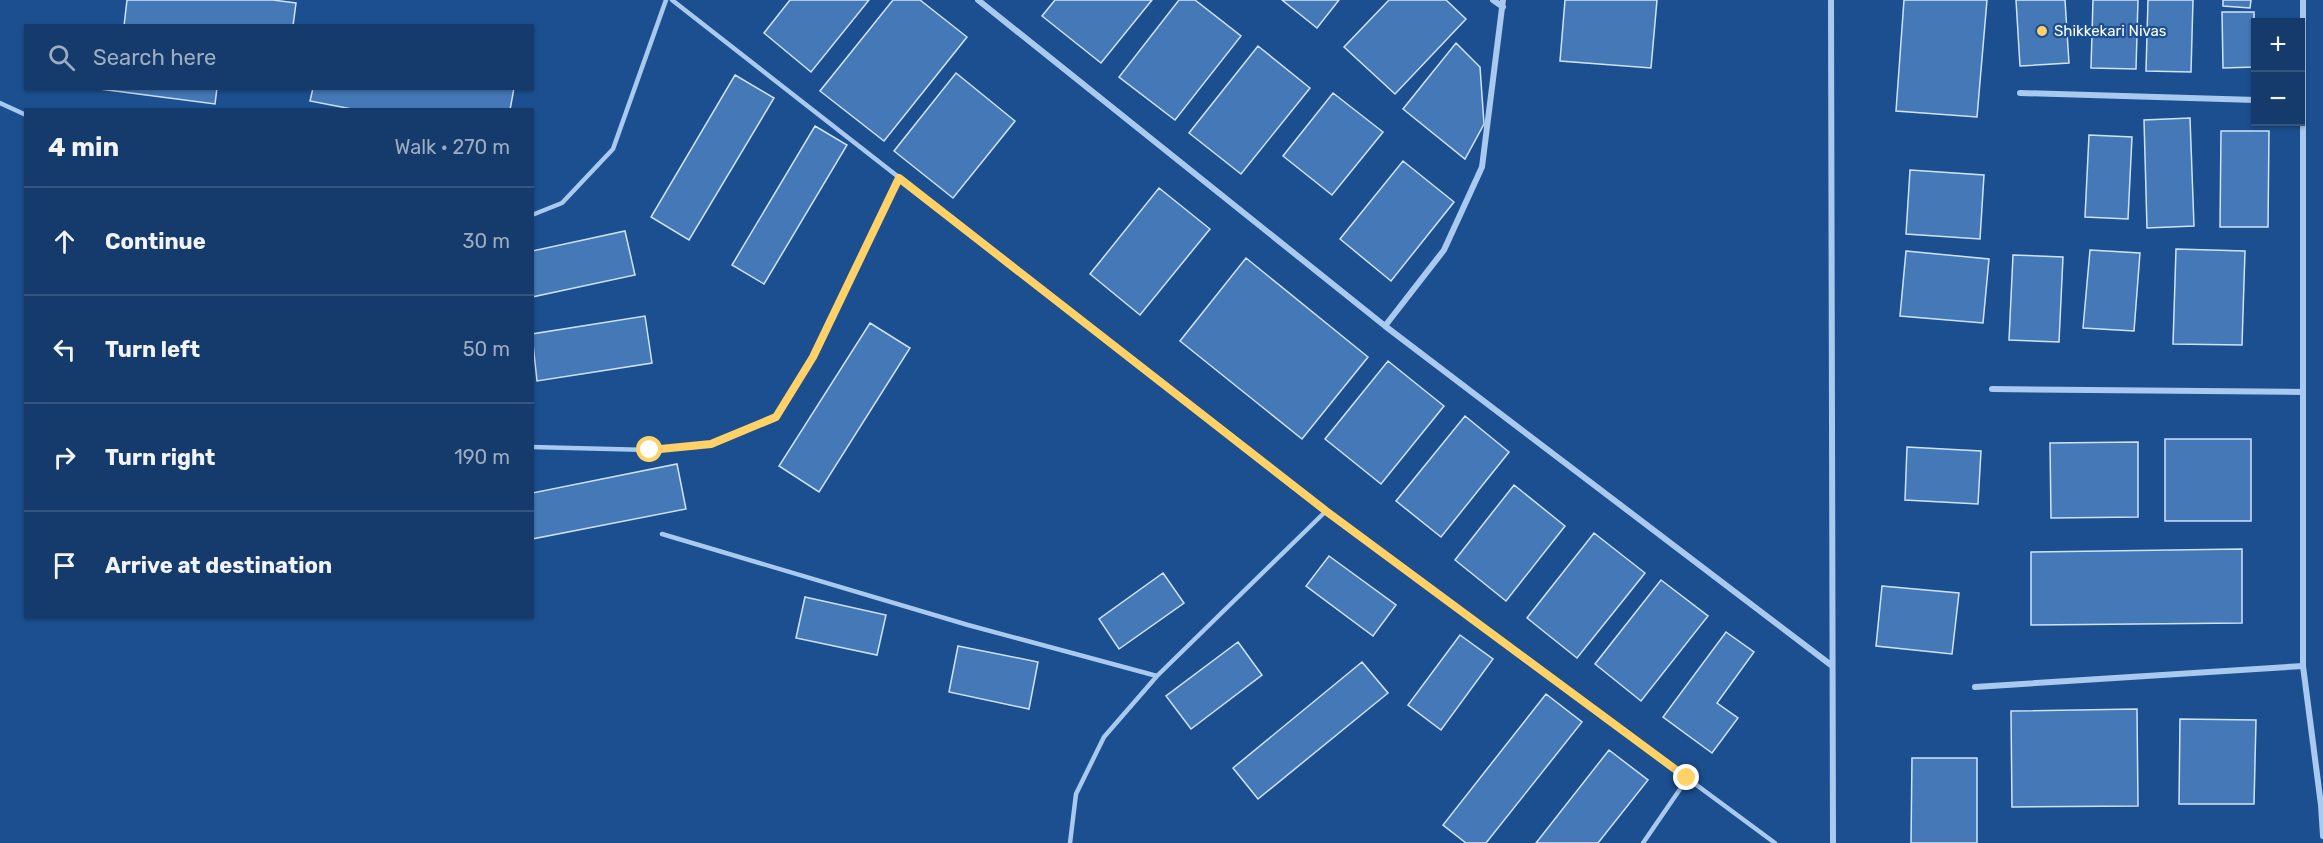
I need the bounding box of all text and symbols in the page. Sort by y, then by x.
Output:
map controls [2251,18,2305,126]
button: + [2251,18,2305,72]
place label: Shikkekari Nivas [2054,22,2167,40]
search box [24,24,534,90]
marker: Shikkekari Nivas [2035,24,2049,38]
icon: search [45,41,78,74]
text: Search here [93,44,216,71]
button: − [2251,72,2305,126]
text: 4 min [48,132,119,163]
text: Walk · 270 m [395,135,510,159]
icon: ahead [48,225,81,258]
text: Continue [105,228,206,255]
text: 30 m [463,229,510,253]
icon: left [48,333,81,366]
text: Turn left [105,336,200,363]
text: 50 m [463,337,510,361]
route start [636,436,662,462]
icon: right [48,441,81,474]
text: Turn right [105,444,215,471]
text: 190 m [454,445,510,469]
icon: arrive [48,549,81,582]
text: Arrive at destination [105,552,332,579]
route end [1673,764,1699,790]

